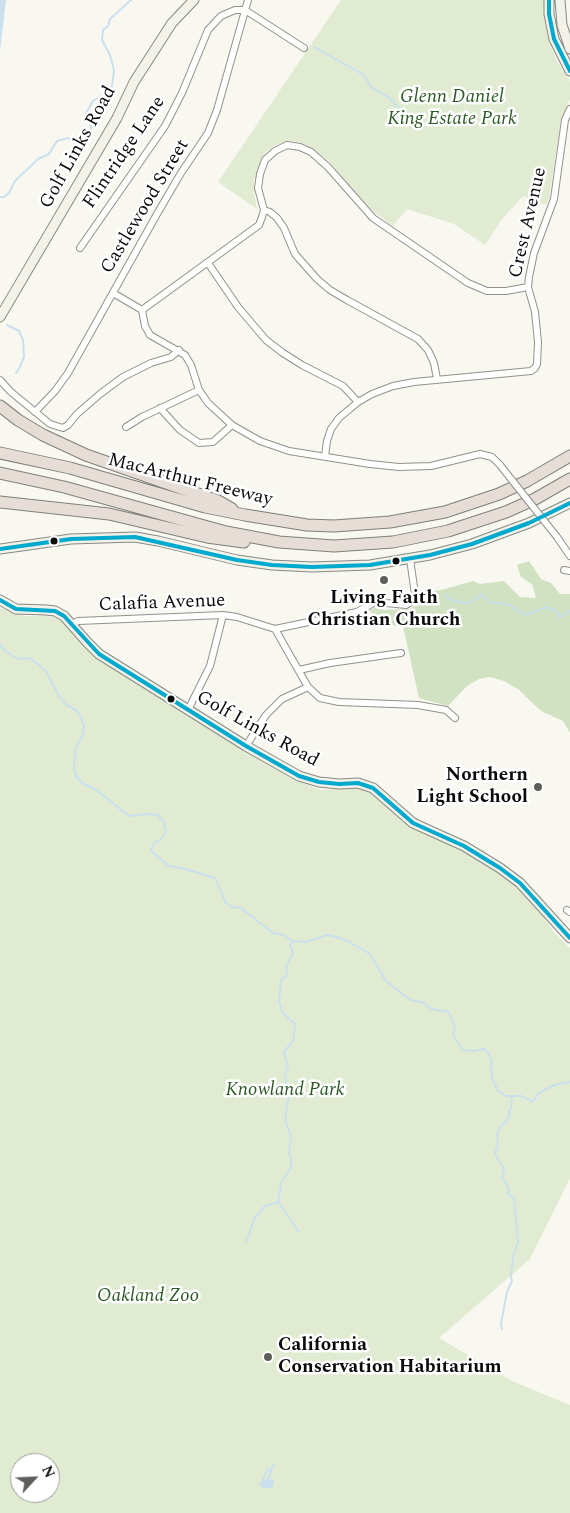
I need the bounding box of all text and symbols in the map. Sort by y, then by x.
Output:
street label: Golf Links Road [36,83,122,213]
park label: Glenn Daniel King Estate Park [387,87,517,131]
street label: Flintridge Lane [79,92,171,214]
street label: Castlewood Street [97,136,195,278]
street label: Crest Avenue [505,166,553,280]
street label: MacArthur Freeway [105,450,275,512]
unlabelled marker [49,536,59,546]
unlabelled marker [391,556,401,566]
marker: Living Faith Christian Church [378,574,390,586]
place label: Living Faith Christian Church [307,588,461,632]
street label: Calafia Avenue [98,590,226,618]
street label: Golf Links Road [192,687,322,773]
unlabelled marker [166,694,176,704]
place label: Northern Light School [416,765,528,809]
marker: Northern Light School [532,781,544,793]
park label: Knowland Park [225,1080,345,1102]
park label: Oakland Zoo [97,1286,199,1308]
place label: California Conservation Habitarium [278,1335,502,1379]
marker: California Conservation Habitarium [262,1351,274,1363]
north arrow [10,1453,60,1503]
text: N [36,1462,60,1481]

